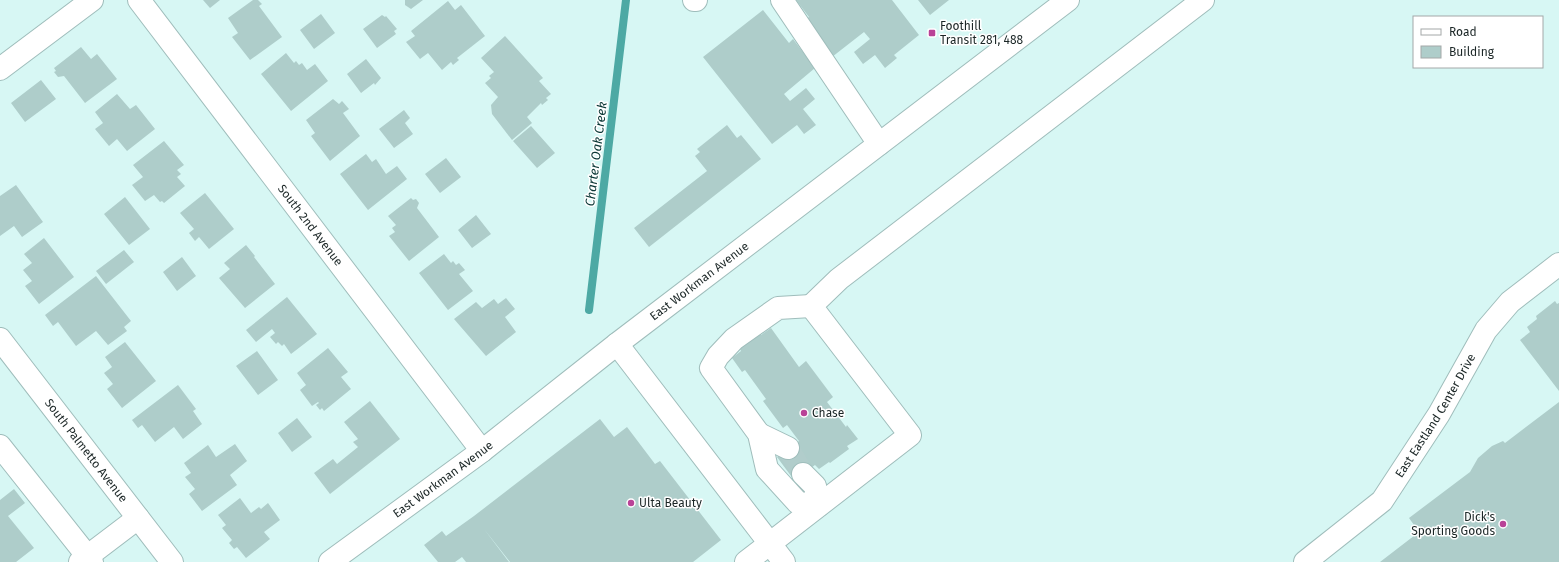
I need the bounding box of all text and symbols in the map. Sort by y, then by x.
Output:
legend [1413,16,1543,68]
place label: Foothill Transit 281, 488 [940,19,1024,47]
text: Road [1449,25,1477,39]
marker: Foothill Transit 281, 488 [927,28,937,38]
text: Building [1449,45,1495,59]
water label: Charter Oak Creek [582,101,610,207]
street label: South 2nd Avenue [275,182,346,269]
street label: East Workman Avenue [647,239,751,323]
street label: East Eastland Center Drive [1392,351,1478,480]
street label: South Palmetto Avenue [42,396,130,505]
place label: Chase [812,406,844,420]
marker: Chase [799,408,809,418]
street label: East Workman Avenue [390,438,496,521]
place label: Ulta Beauty [639,496,702,510]
marker: Ulta Beauty [626,498,636,508]
place label: Dick's Sporting Goods [1411,510,1495,538]
marker: Dick's Sporting Goods [1498,519,1508,529]

